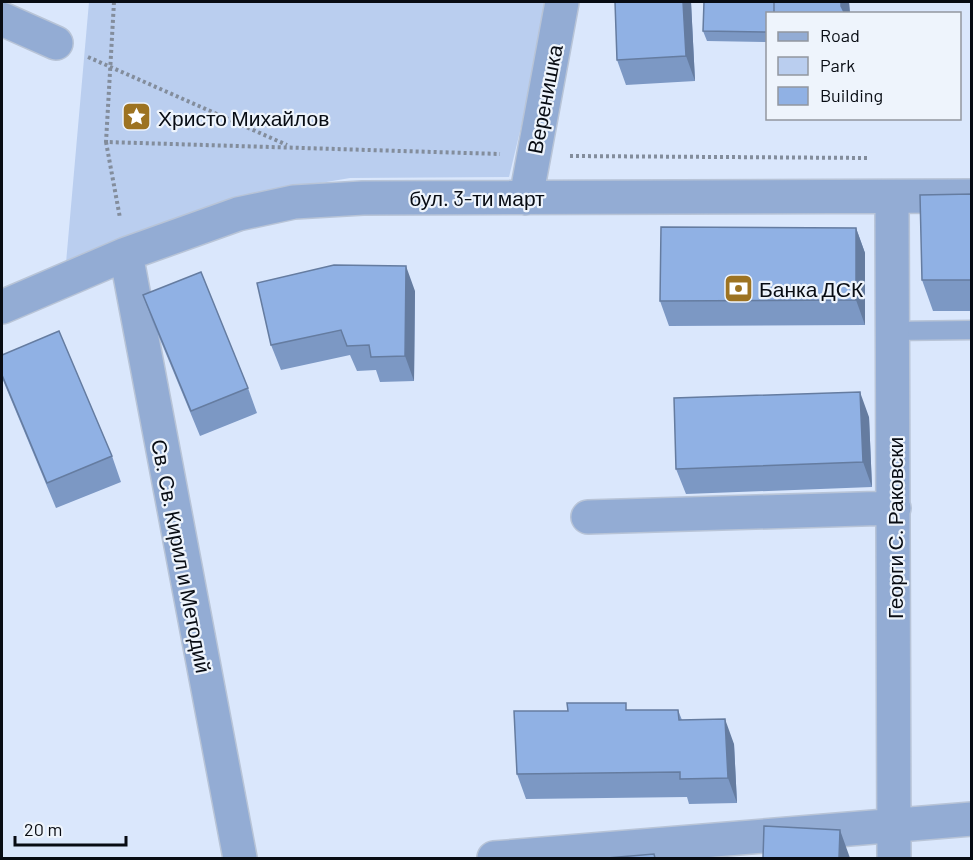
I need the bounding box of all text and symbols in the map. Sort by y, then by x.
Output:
legend [766,12,961,120]
text: Road [820,24,860,46]
street label: Веренишка [521,42,567,156]
text: Park [820,54,855,76]
text: Building [820,84,883,106]
place icon: Христо Михайлов [121,101,153,133]
place label: Христо Михайлов [158,105,329,130]
street label: бул. 3-ти март [409,185,545,210]
bank icon: Банка ДСК [722,272,754,304]
place label: Банка ДСК [759,276,864,301]
street label: Св. Св. Кирил и Методий [147,437,217,675]
street label: Георги С. Раковски [882,437,907,619]
scale bar [15,809,126,847]
text: 20 m [24,818,62,840]

